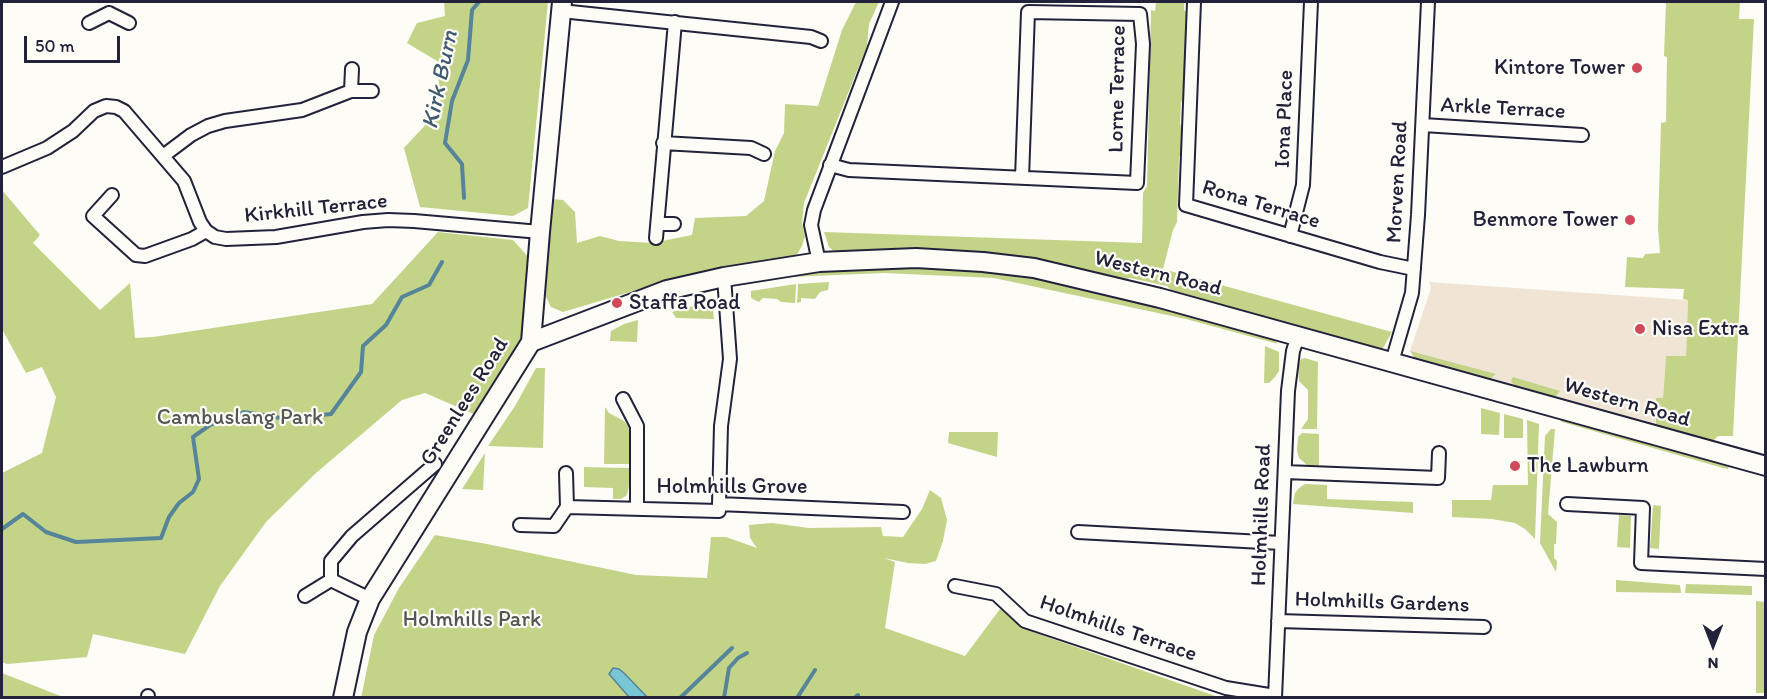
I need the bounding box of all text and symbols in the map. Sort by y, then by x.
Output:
scale bar [27,24,123,62]
street label: Lorne Terrace [1104,25,1132,153]
water label: Kirk Burn [417,28,465,132]
text: 50 m [35,35,75,57]
place label: Kintore Tower [1494,55,1625,81]
marker: Kintore Tower [1630,61,1644,75]
street label: Iona Place [1270,69,1300,169]
street label: Arkle Terrace [1440,93,1566,125]
street label: Morven Road [1382,120,1414,244]
street label: Rona Terrace [1199,175,1323,235]
street label: Kirkhill Terrace [243,188,389,230]
place label: Benmore Tower [1473,207,1618,233]
marker: Benmore Tower [1623,213,1637,227]
street label: Western Road [1091,245,1225,303]
place label: Staffa Road [629,290,740,316]
marker: Staffa Road [610,296,624,310]
place label: Nisa Extra [1652,316,1749,342]
marker: Nisa Extra [1633,322,1647,336]
street label: Greenlees Road [415,333,515,471]
street label: Western Road [1561,372,1693,434]
park label: Cambuslang Park [157,405,323,431]
street label: Holmhills Road [1246,443,1278,587]
place label: The Lawburn [1527,453,1649,479]
marker: The Lawburn [1508,459,1522,473]
street label: Holmhills Grove [657,474,807,500]
street label: Holmhills Gardens [1294,587,1470,619]
street label: Holmhills Terrace [1036,590,1200,668]
park label: Holmhills Park [403,607,541,633]
north arrow [1683,615,1743,675]
text: N [1708,654,1718,673]

